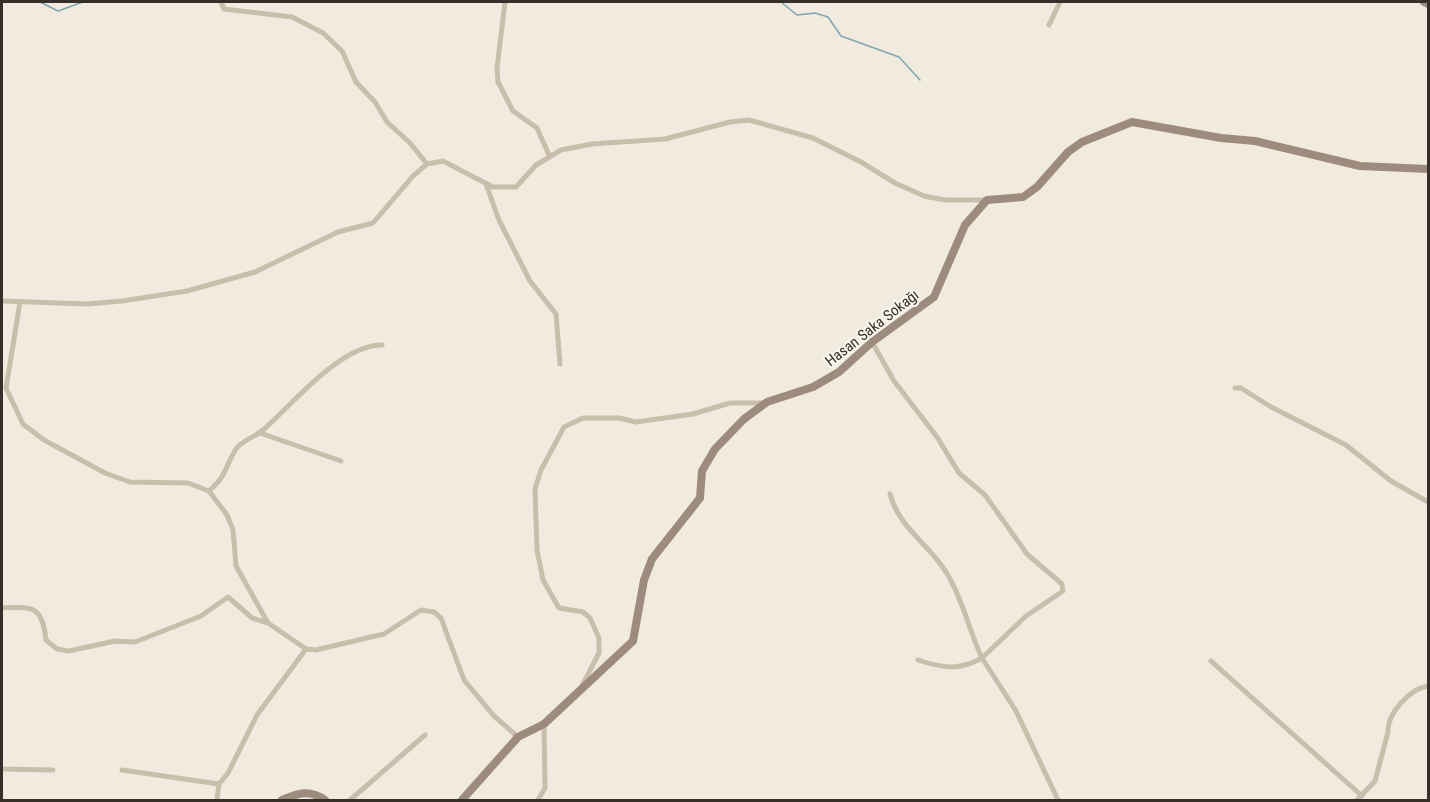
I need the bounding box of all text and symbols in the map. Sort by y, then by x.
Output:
street label: Hasan Saka Sokağı [822,286,922,370]

